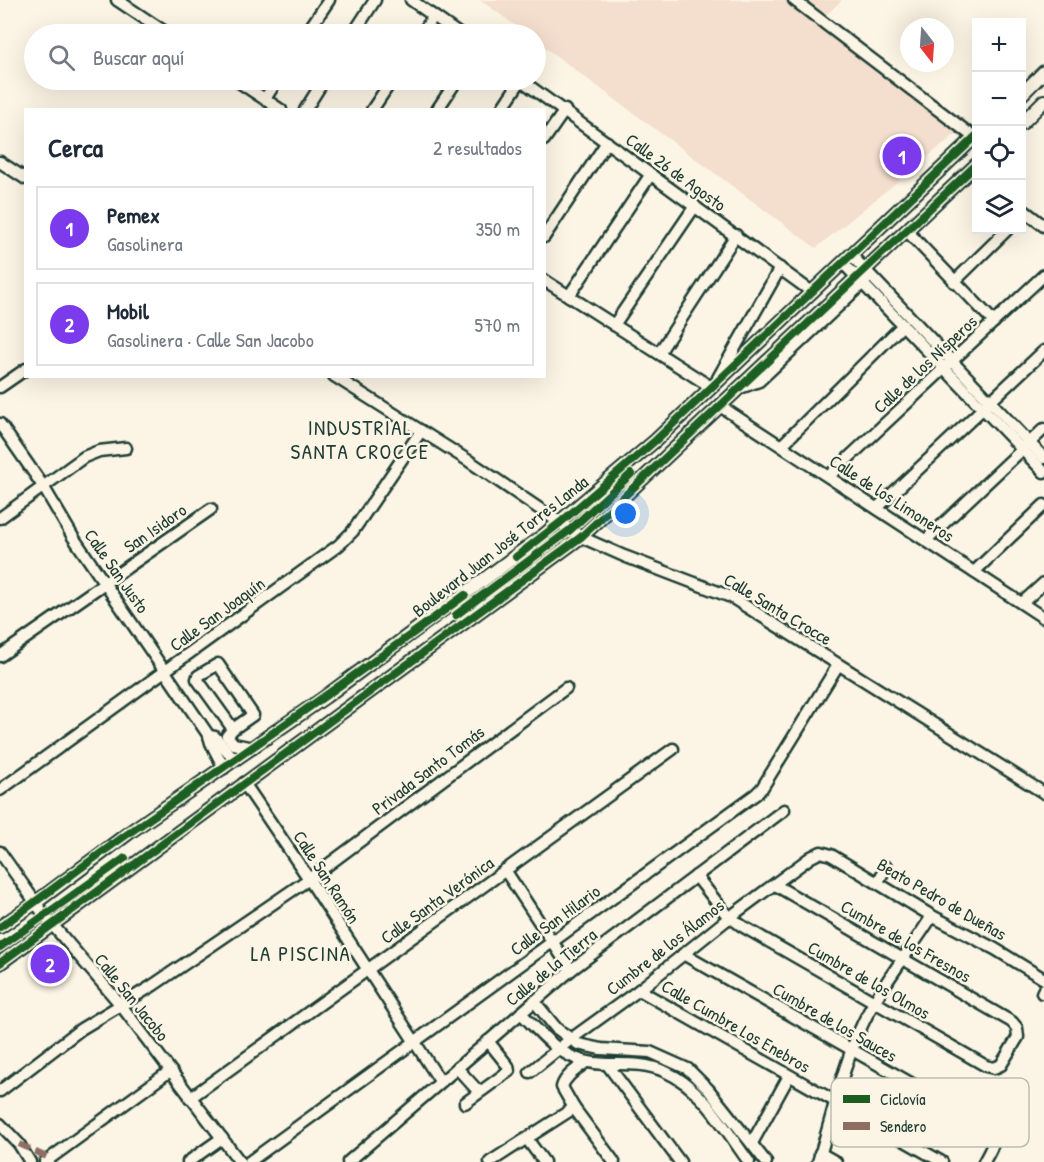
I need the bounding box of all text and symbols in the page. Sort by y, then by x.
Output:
north arrow [900,18,954,72]
map controls [972,18,1026,234]
button: + [972,18,1026,72]
search box [24,24,546,90]
icon: search [45,41,78,74]
text: Buscar aquí [93,42,185,72]
button: − [972,72,1026,126]
button: locate [972,126,1026,180]
street label: Calle 26 de Agosto [621,127,731,217]
text: Cerca [48,130,103,165]
text: 2 resultados [433,134,522,161]
pin: 1 [882,134,922,178]
button: layers [972,180,1026,234]
text: Pemex [107,200,160,230]
text: 1 [66,215,73,242]
text: 350 m [475,215,520,242]
text: Gasolinera [107,230,183,257]
text: Mobil [107,296,149,326]
street label: Calle de los Nísperos [867,309,983,419]
text: 2 [65,311,74,338]
text: 570 m [474,311,520,338]
text: Gasolinera · Calle San Jacobo [107,326,314,353]
district label: INDUSTRIAL SANTA CROCCE [291,413,429,466]
street label: Calle de los Limoneros [825,448,959,548]
street label: Boulevard Juan José Torres Landa [407,469,593,623]
street label: San Isidoro [119,497,191,559]
your location [611,499,640,528]
street label: Calle San Justo [79,524,155,618]
street label: Calle Santa Crocce [719,567,837,651]
street label: Calle San Joaquín [164,571,270,657]
street label: Privada Santo Tomás [367,719,489,821]
street label: Calle San Ramón [288,826,366,928]
street label: Calle Santa Verónica [375,850,499,950]
street label: Beato Pedro de Dueñas [873,852,1011,946]
street label: Calle San Hilario [505,879,605,961]
street label: Cumbre de los Álamos [601,893,729,1001]
street label: Cumbre de los Fresnos [836,894,976,988]
street label: Calle de la Tierra [500,922,602,1012]
street label: Cumbre de los Olmos [803,935,935,1025]
district label: LA PISCINA [251,939,351,968]
pin: 2 [31,942,70,986]
street label: Calle San Jacobo [89,948,175,1046]
street label: Calle Cumbre Los Enebros [657,973,815,1079]
street label: Cumbre de los Sauces [768,976,902,1068]
legend [831,1078,1029,1147]
text: Ciclovía [880,1088,926,1110]
text: Sendero [880,1115,927,1137]

